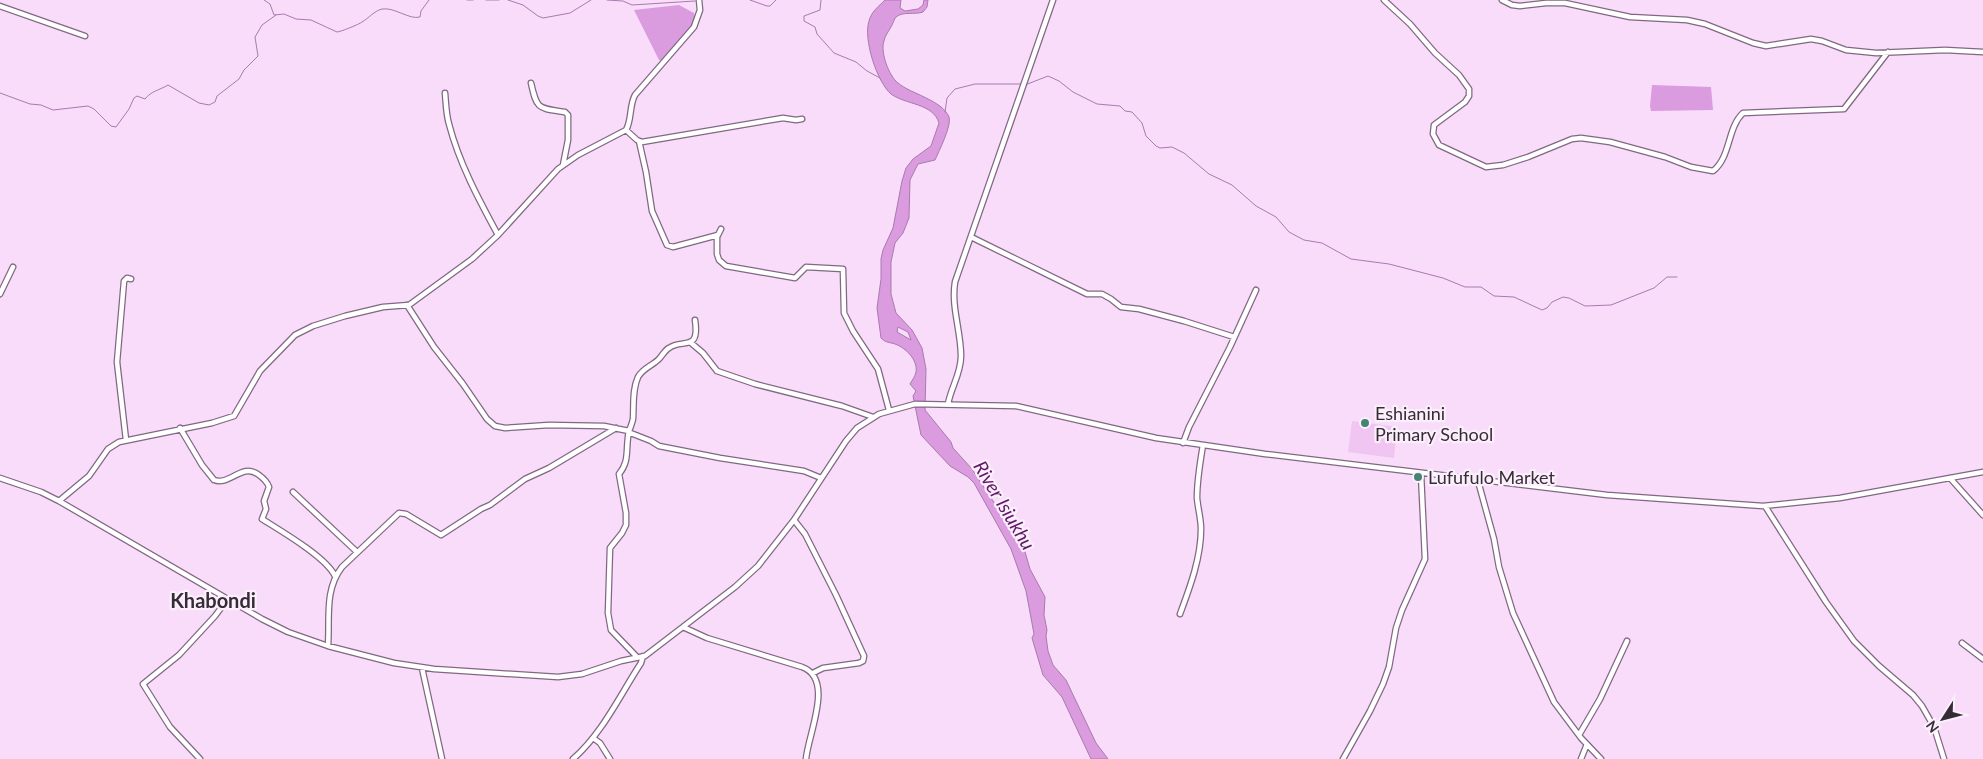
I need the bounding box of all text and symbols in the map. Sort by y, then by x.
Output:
place label: Eshianini Primary School [1375,402,1493,445]
marker: Eshianini Primary School [1359,417,1371,429]
water label: River Isiukhu [969,456,1041,554]
place label: Lufufulo Market [1428,466,1556,488]
marker: Lufufulo Market [1412,471,1424,483]
district label: Khabondi [170,588,256,612]
north arrow [1918,694,1968,744]
text: N [1922,718,1942,736]

